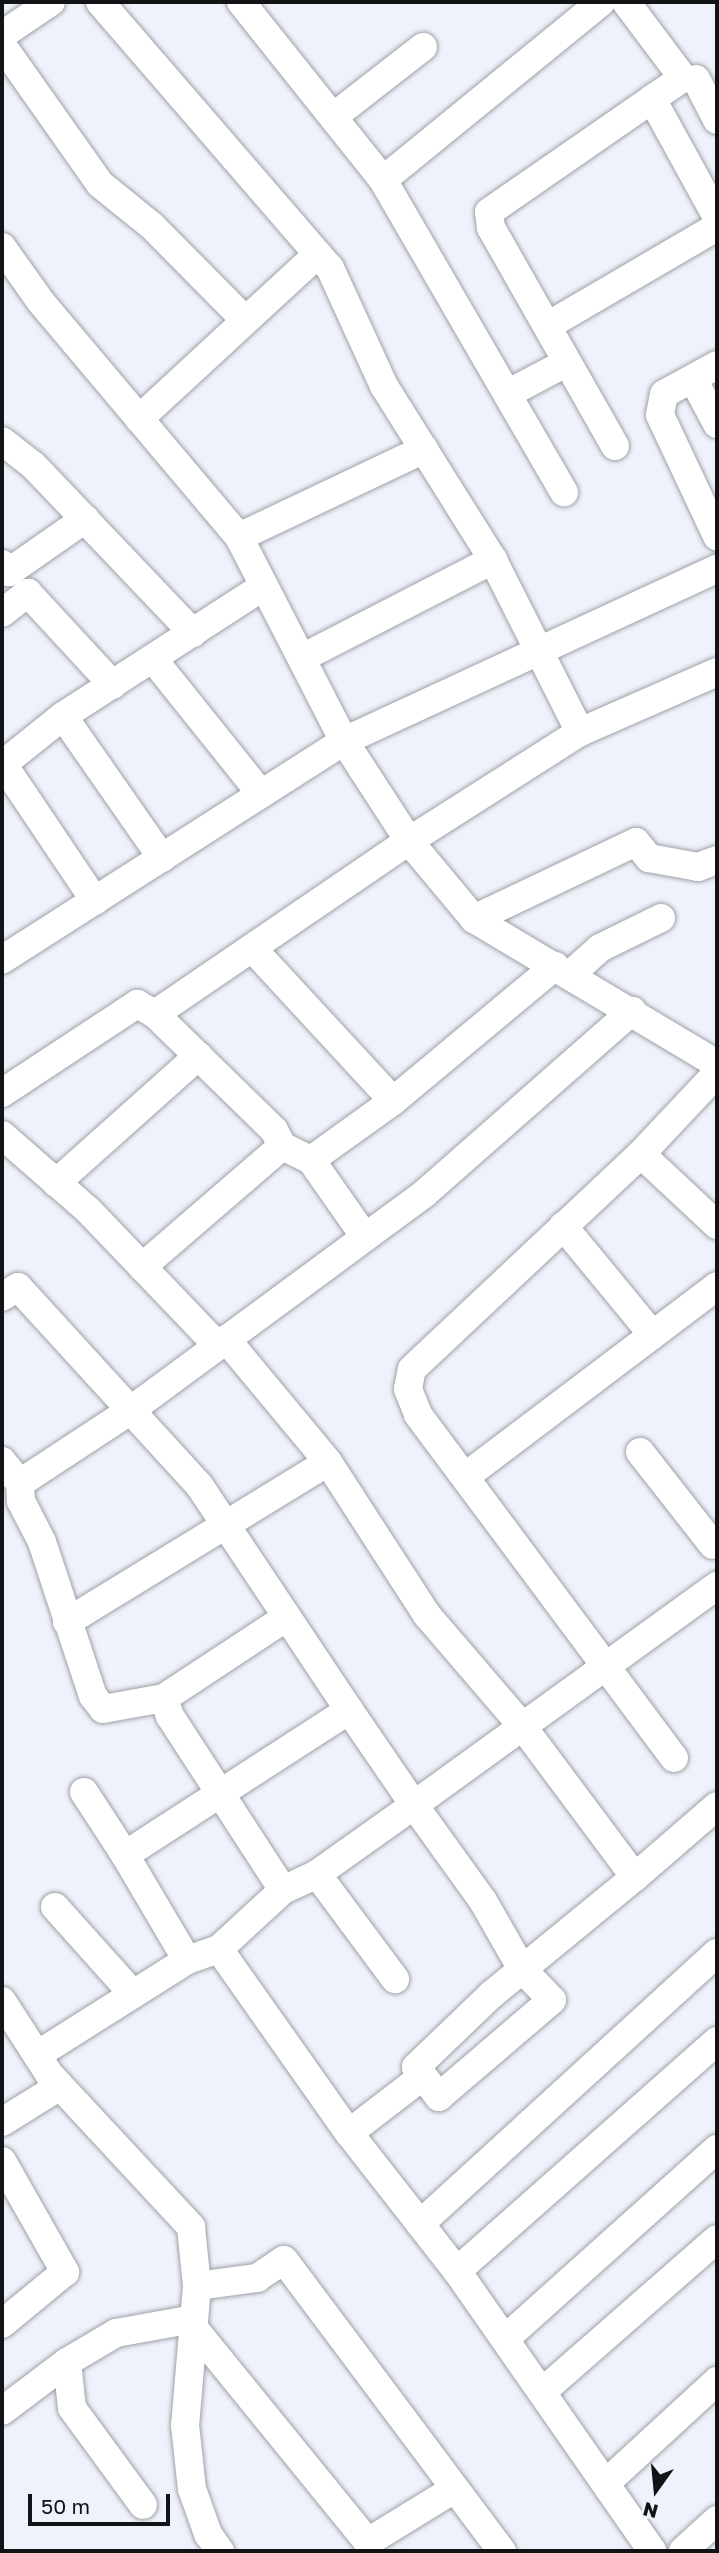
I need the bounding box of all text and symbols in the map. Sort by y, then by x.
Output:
north arrow [621,2455,691,2525]
scale bar [32,2480,173,2524]
text: 50 m [41,2493,90,2519]
text: N [640,2498,660,2524]

